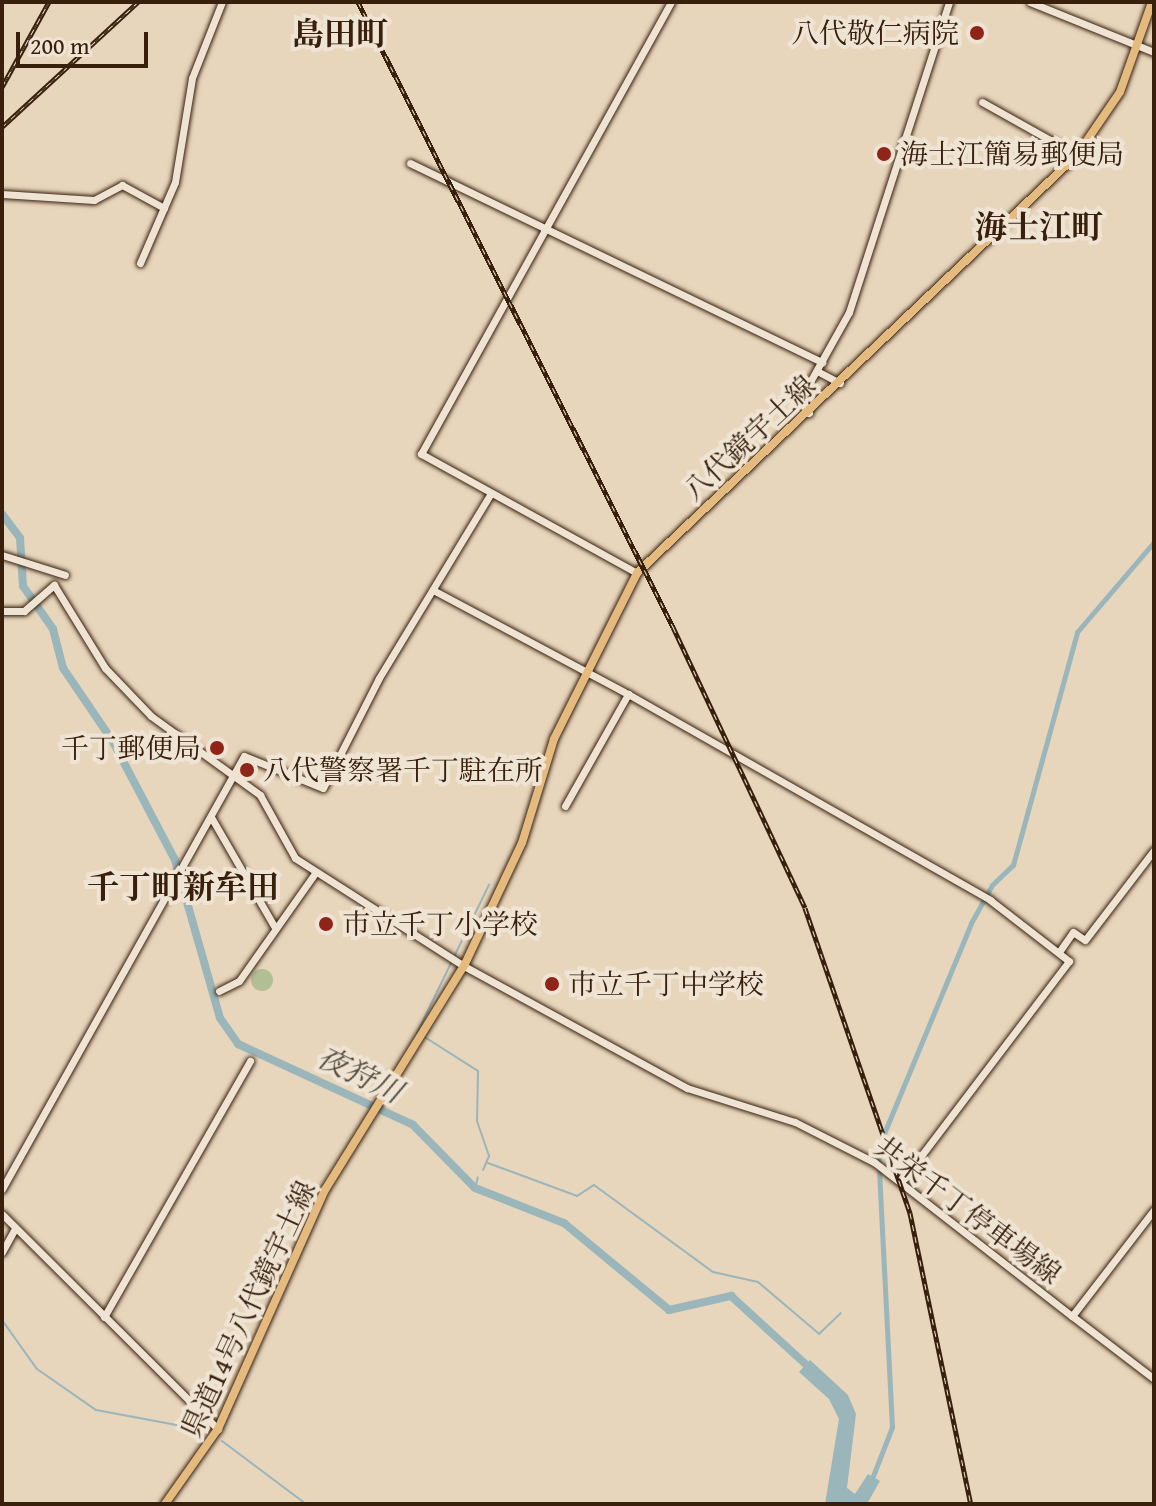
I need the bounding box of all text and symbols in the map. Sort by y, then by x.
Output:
district label: 島田町 [292,15,388,53]
scale bar [20,16,152,66]
place label: 八代敬仁病院 [791,16,959,50]
marker: 八代敬仁病院 [966,22,988,44]
text: 200 m [30,28,90,63]
place label: 海士江簡易郵便局 [900,137,1124,171]
marker: 海士江簡易郵便局 [875,145,893,163]
district label: 海士江町 [975,208,1103,246]
street label: 八代鏡宇土線 [676,368,822,508]
place label: 千丁郵便局 [61,731,201,765]
marker: 千丁郵便局 [208,739,226,757]
place label: 八代警察署千丁駐在所 [263,753,543,787]
marker: 八代警察署千丁駐在所 [238,761,256,779]
district label: 千丁町新牟田 [87,868,279,906]
place label: 市立千丁小学校 [342,907,538,941]
marker: 市立千丁小学校 [317,915,335,933]
place label: 市立千丁中学校 [568,967,764,1001]
marker: 市立千丁中学校 [543,975,561,993]
water label: 夜狩川 [312,1038,408,1110]
street label: 共栄千丁停車場線 [868,1129,1068,1291]
street label: 県道14号八代鏡宇土線 [174,1175,322,1443]

